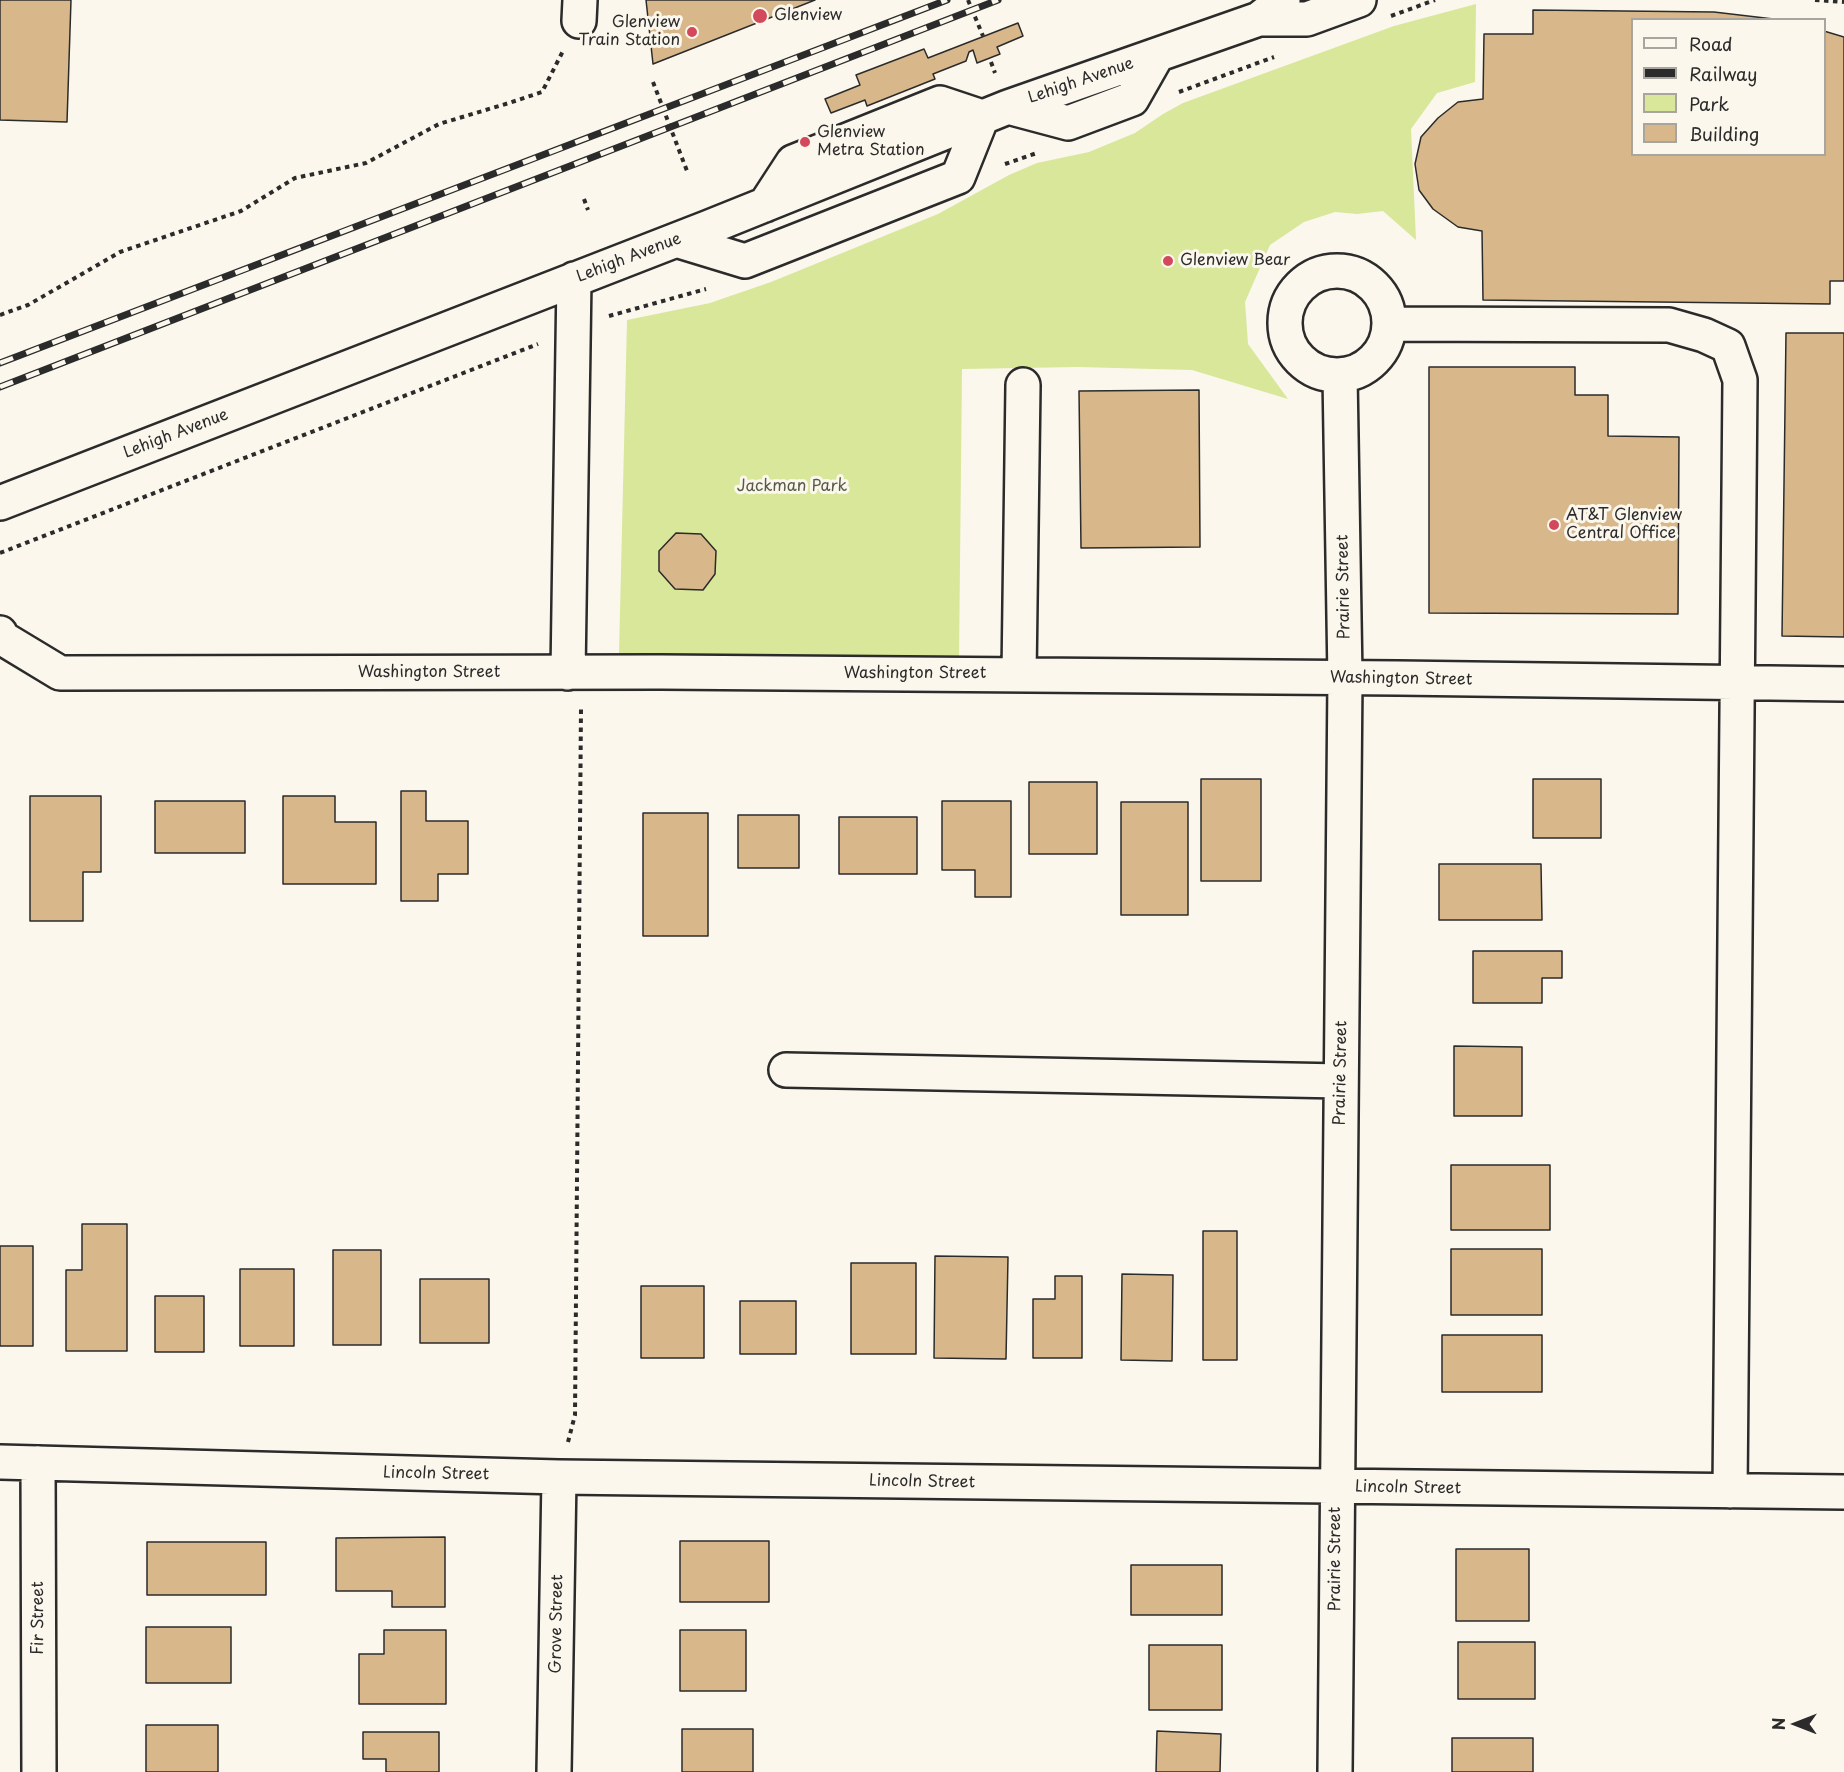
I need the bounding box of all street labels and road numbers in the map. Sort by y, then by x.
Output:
street label: Lehigh Avenue [1026,54,1136,108]
street label: Lehigh Avenue [574,229,684,287]
street label: Lehigh Avenue [121,405,231,463]
street label: Prairie Street [1333,534,1355,640]
street label: Washington Street [358,663,500,683]
street label: Washington Street [844,664,986,684]
street label: Washington Street [1330,668,1472,690]
street label: Prairie Street [1330,1020,1352,1126]
street label: Lincoln Street [383,1463,489,1485]
street label: Lincoln Street [869,1471,975,1493]
street label: Lincoln Street [1355,1477,1461,1499]
street label: Prairie Street [1326,1507,1346,1611]
street label: Grove Street [547,1574,567,1674]
street label: Fir Street [29,1581,49,1655]

